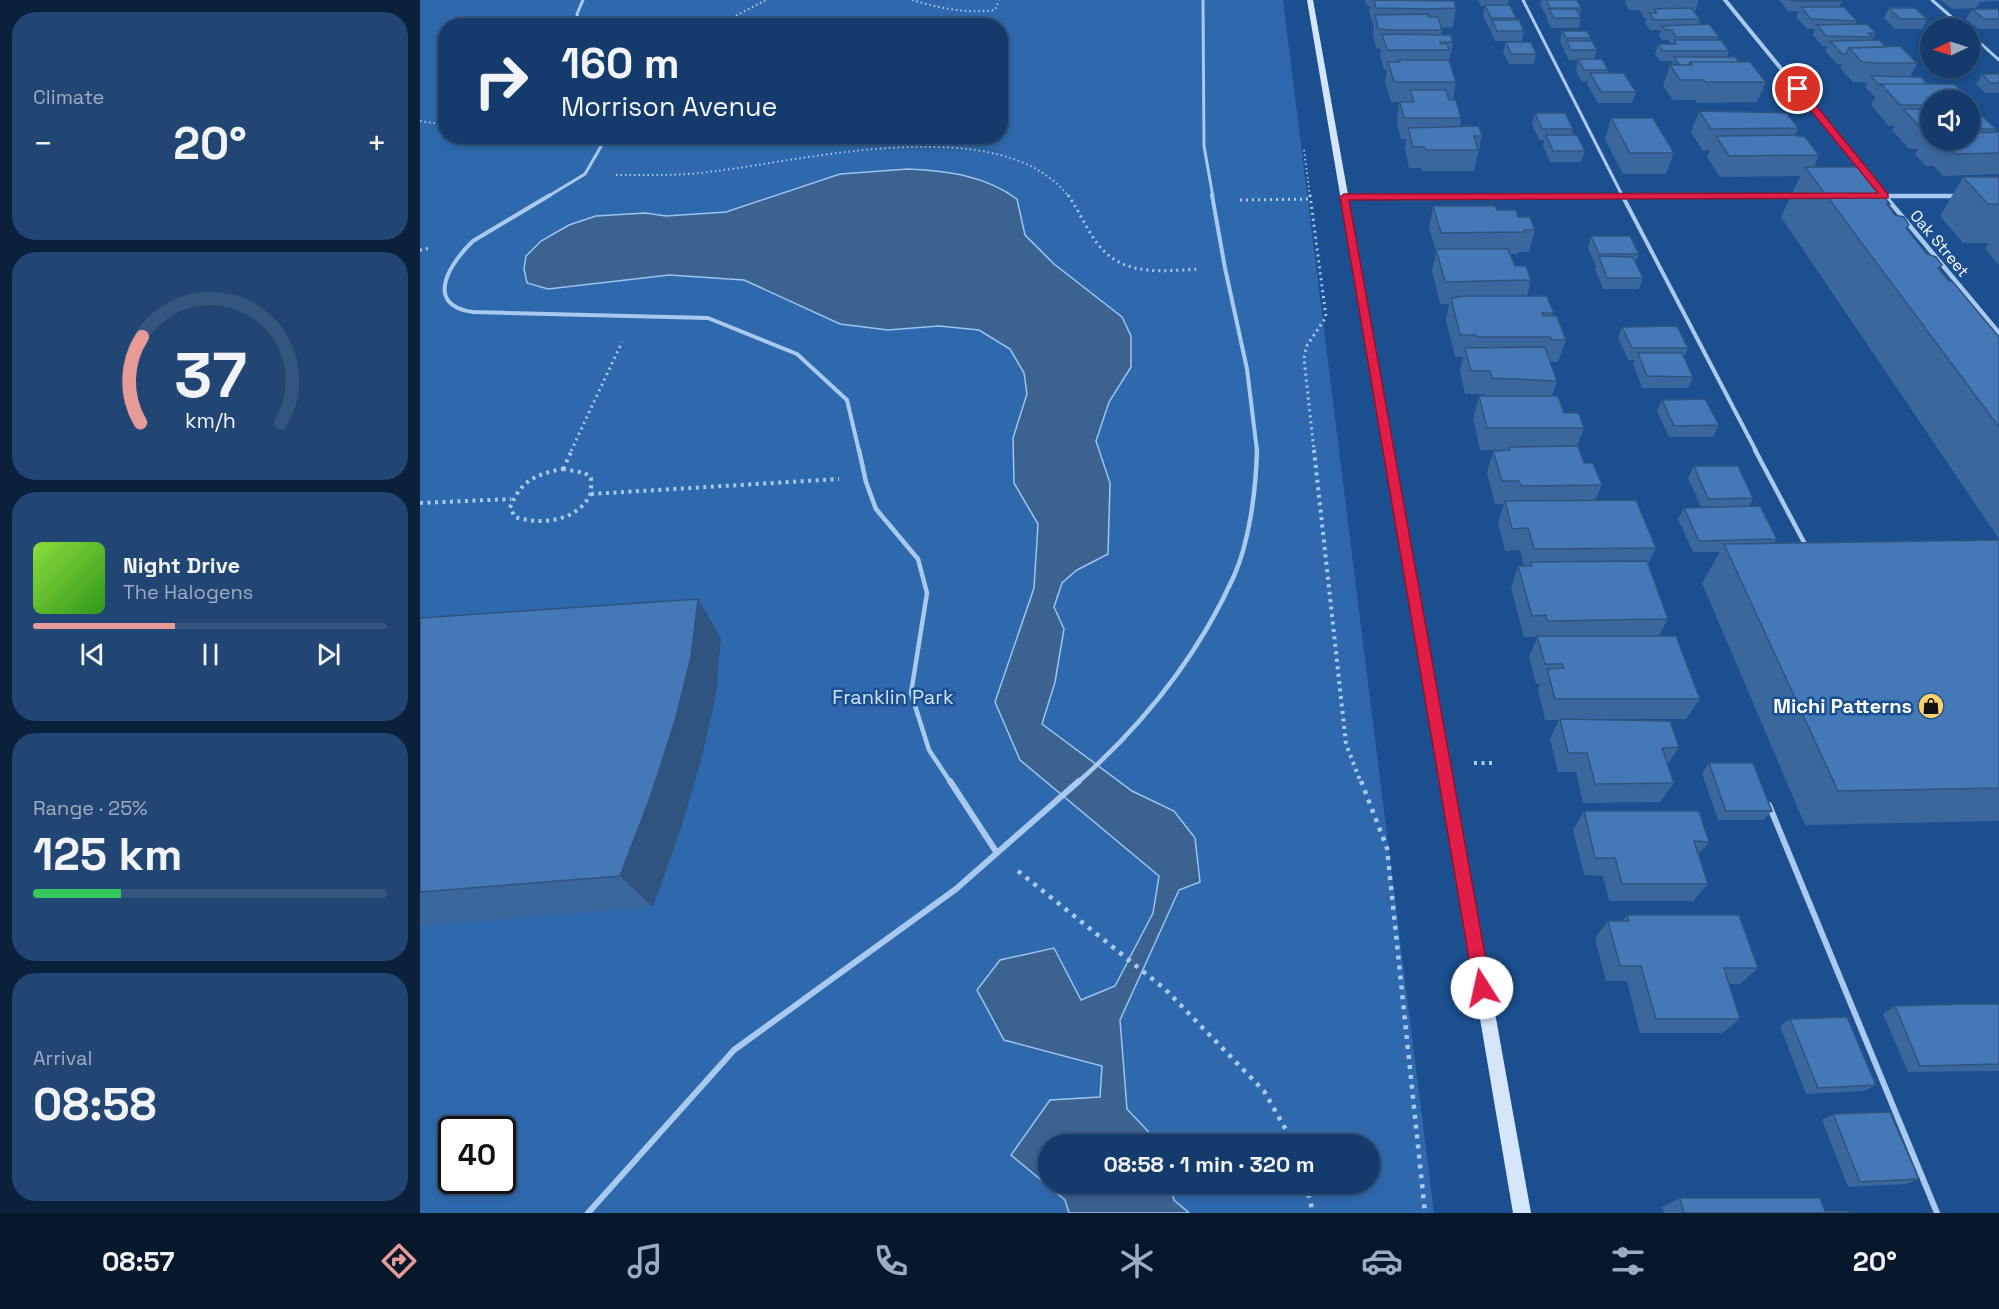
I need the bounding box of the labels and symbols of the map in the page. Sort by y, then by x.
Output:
north arrow [1920,18,1980,78]
pin [1772,63,1823,114]
street label: Oak Street [1905,205,1974,281]
park label: Franklin Park [832,684,954,710]
shop icon: Michi Patterns [1916,691,1946,721]
place label: Michi Patterns [1773,693,1912,719]
position arrow [1450,956,1514,1020]
speed limit sign: 40 [438,1116,516,1194]

